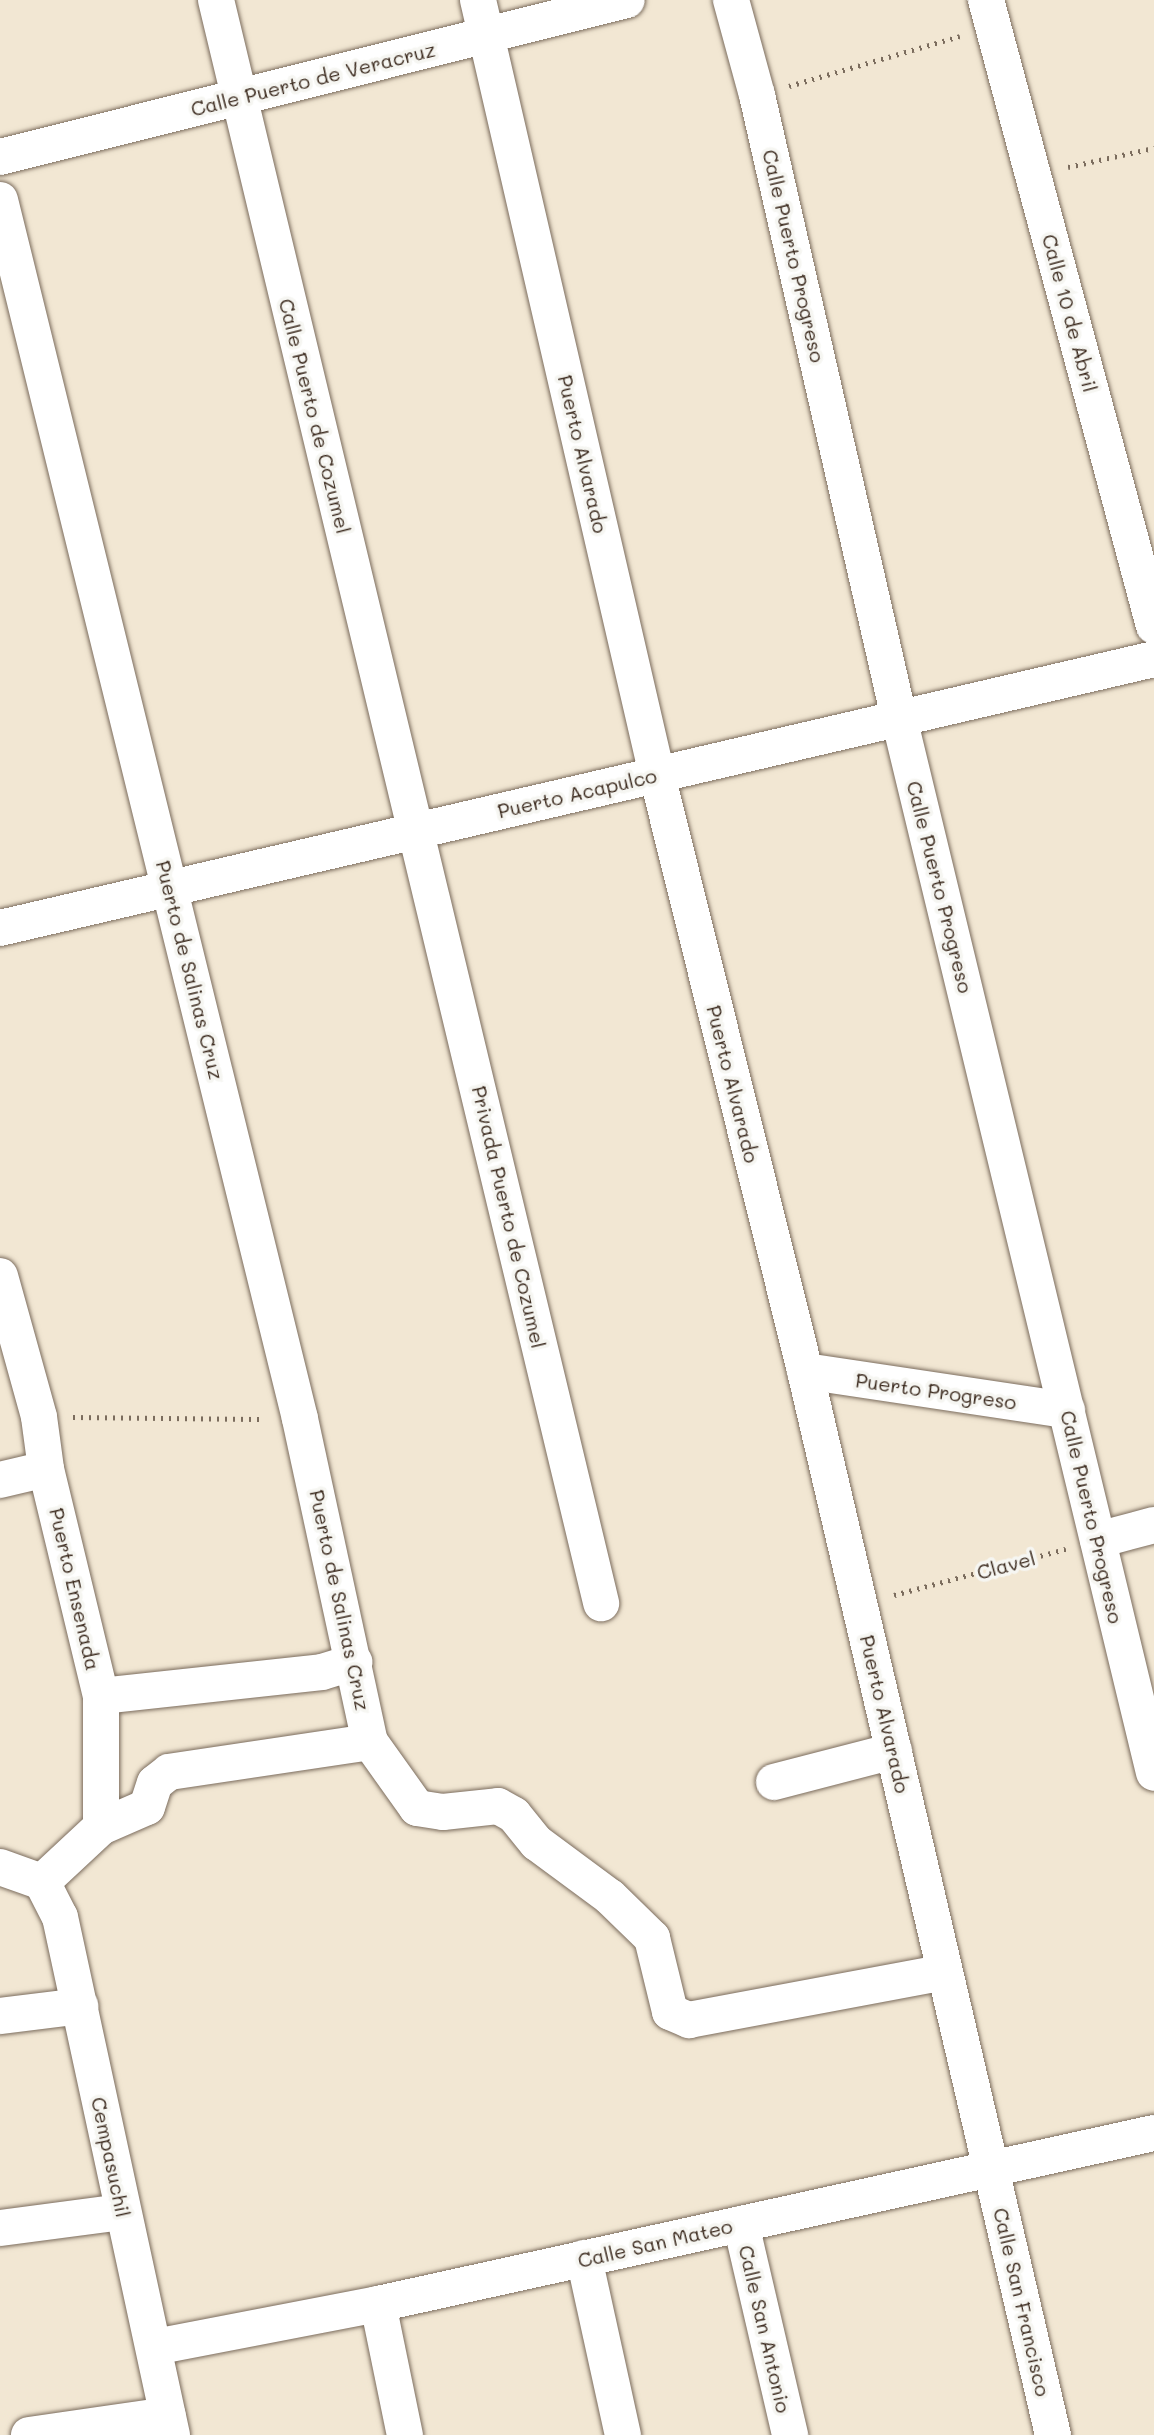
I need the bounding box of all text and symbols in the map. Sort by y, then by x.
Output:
street label: Calle Puerto de Veracruz [188,37,438,121]
street label: Calle Puerto Progreso [758,147,830,365]
street label: Calle 10 de Abril [1037,231,1103,395]
street label: Calle Puerto de Cozumel [274,296,356,536]
street label: Puerto Alvarado [553,373,613,535]
street label: Puerto Acapulco [495,763,659,823]
street label: Calle Puerto Progreso [902,778,978,996]
street label: Puerto de Salinas Cruz [151,858,229,1082]
street label: Puerto Alvarado [702,1003,764,1165]
street label: Privada Puerto de Cozumel [467,1083,551,1351]
street label: Puerto Progreso [854,1368,1018,1414]
street label: Calle Puerto Progreso [1056,1408,1128,1626]
street label: Puerto de Salinas Cruz [305,1487,375,1713]
street label: Puerto Ensenada [45,1505,105,1673]
street label: Clavel [974,1546,1038,1584]
street label: Puerto Alvarado [855,1633,915,1795]
street label: Cempasuchil [87,2095,135,2219]
street label: Calle San Francisco [989,2205,1055,2399]
street label: Calle San Mateo [575,2214,735,2272]
street label: Calle San Antonio [734,2243,796,2415]

